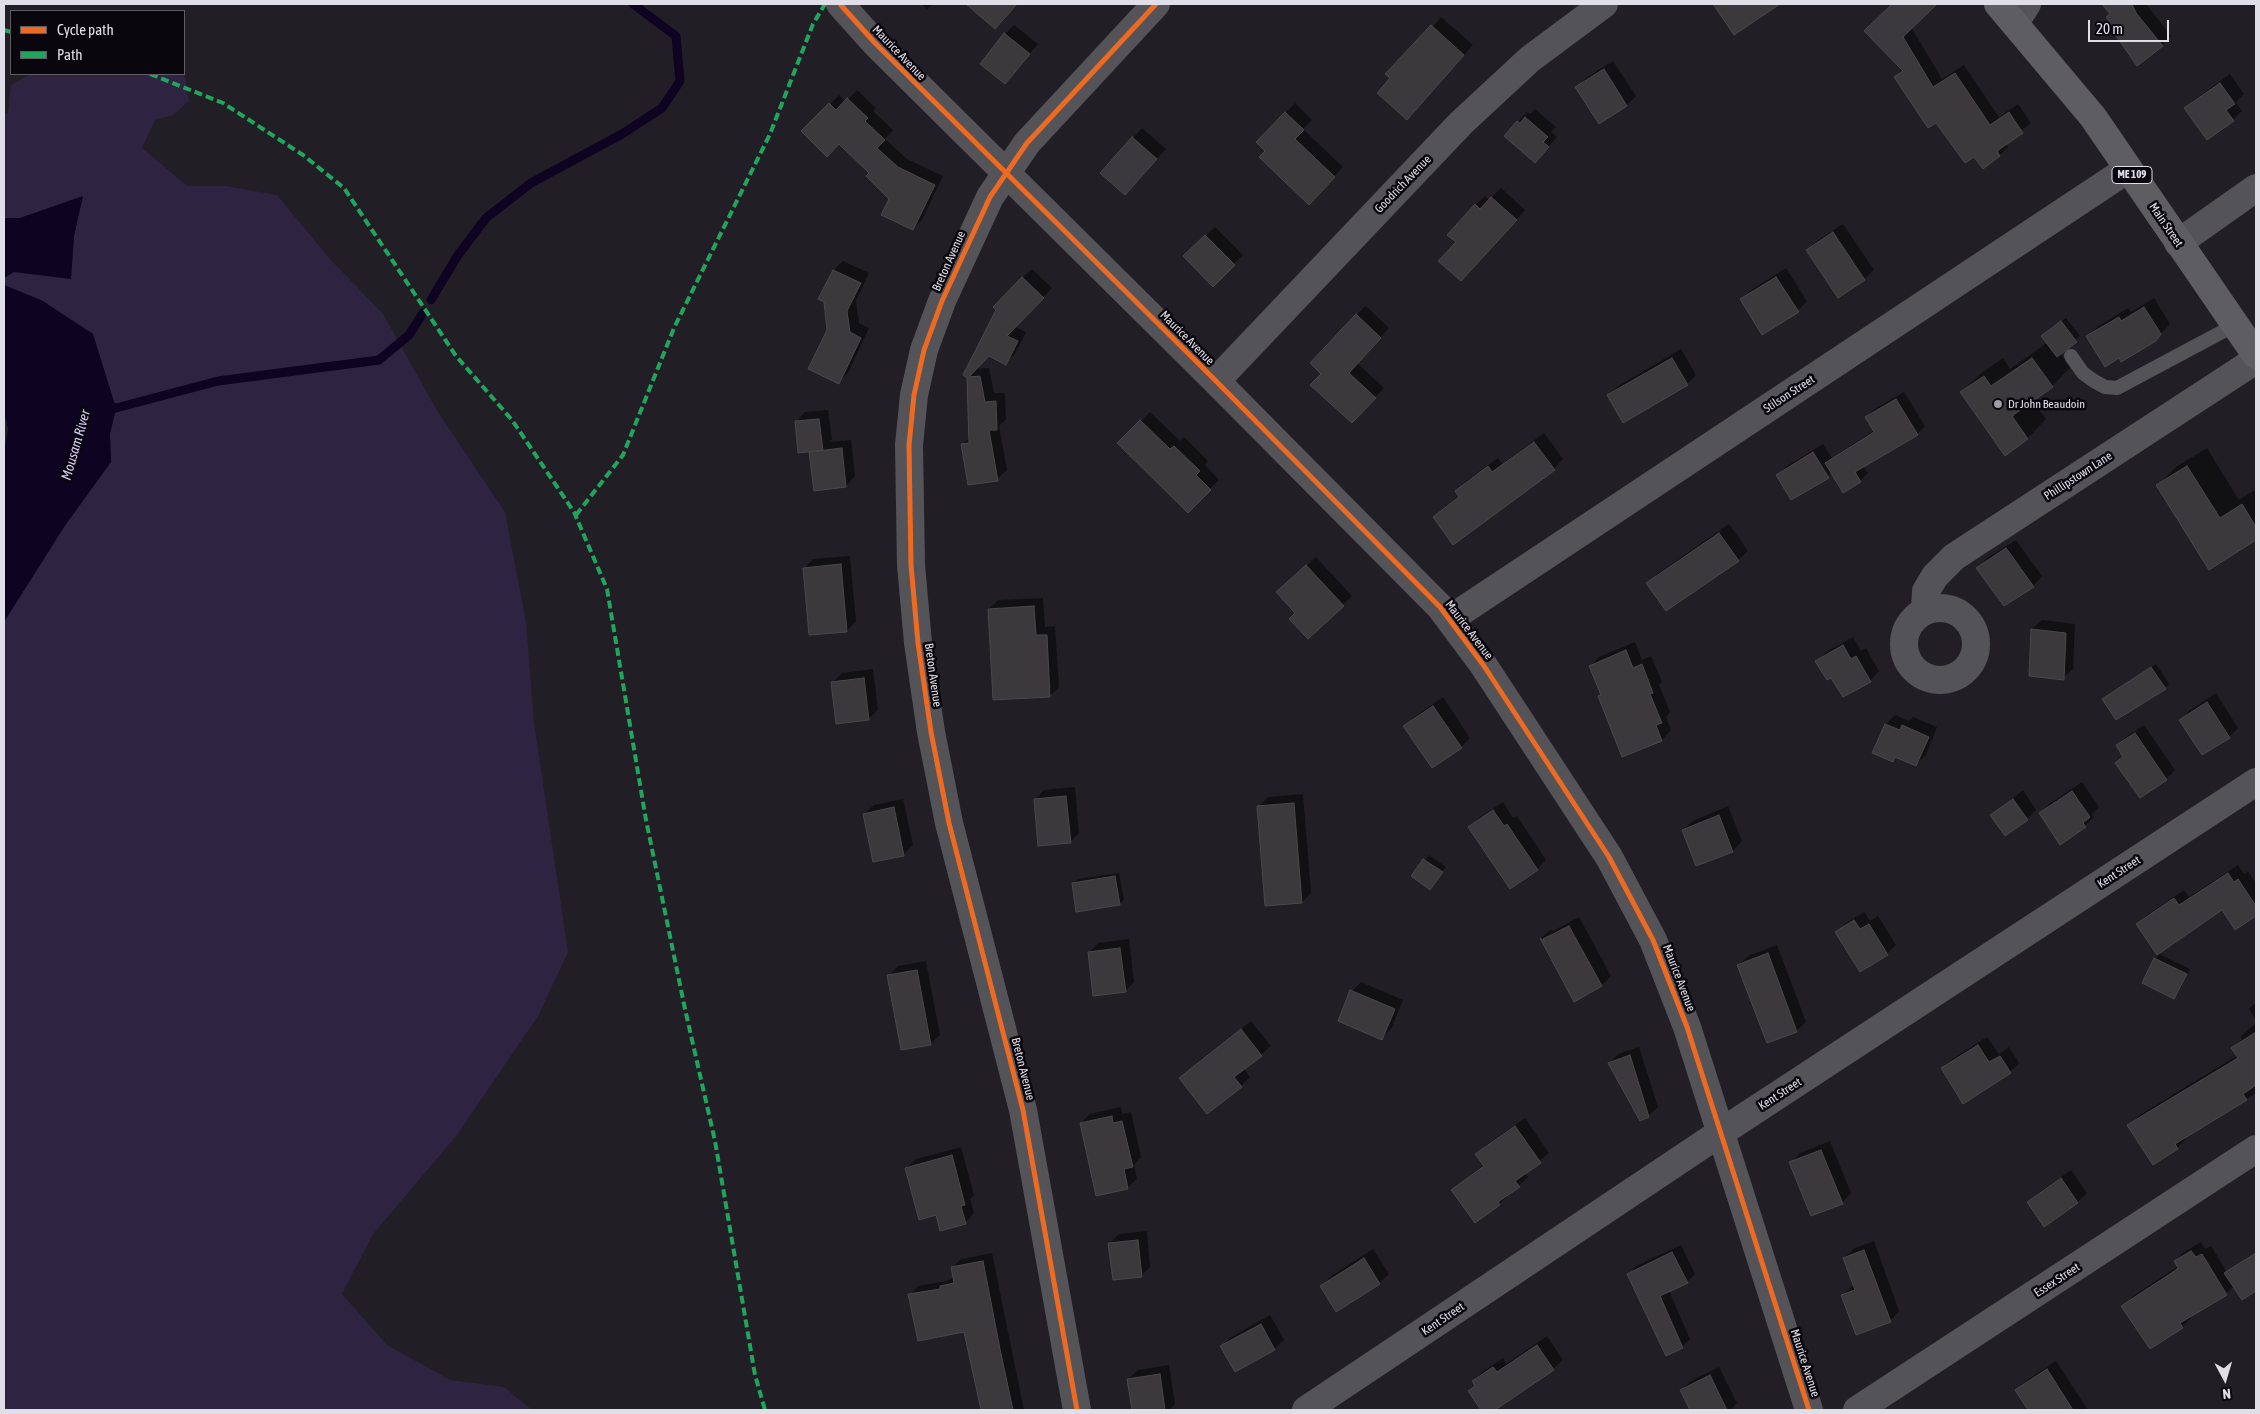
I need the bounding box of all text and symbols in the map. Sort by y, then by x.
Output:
legend [10,10,185,75]
scale bar [2090,10,2171,42]
text: 20 m [2096,20,2123,37]
text: Cycle path [57,21,114,38]
street label: Maurice Avenue [869,23,929,83]
text: Path [57,46,83,63]
street label: Goodrich Avenue [1372,152,1434,216]
road number: ME 109 [2112,166,2152,184]
street label: Main Street [2146,200,2186,250]
street label: Breton Avenue [929,229,969,293]
street label: Maurice Avenue [1157,308,1217,368]
street label: Stilson Street [1761,372,1817,416]
place label: Dr John Beaudoin [2008,397,2085,411]
marker: Dr John Beaudoin [1992,398,2004,410]
water label: Mousam River [58,408,94,482]
street label: Phillipstown Lane [2041,449,2115,503]
street label: Maurice Avenue [1442,598,1496,662]
street label: Breton Avenue [921,642,945,708]
street label: Kent Street [2095,853,2143,891]
street label: Maurice Avenue [1660,943,1698,1013]
street label: Breton Avenue [1008,1036,1038,1102]
street label: Kent Street [1756,1075,1804,1113]
street label: Essex Street [2031,1260,2083,1300]
street label: Kent Street [1419,1300,1467,1338]
street label: Maurice Avenue [1787,1327,1823,1399]
north arrow [2200,1354,2250,1404]
text: N [2222,1386,2232,1402]

